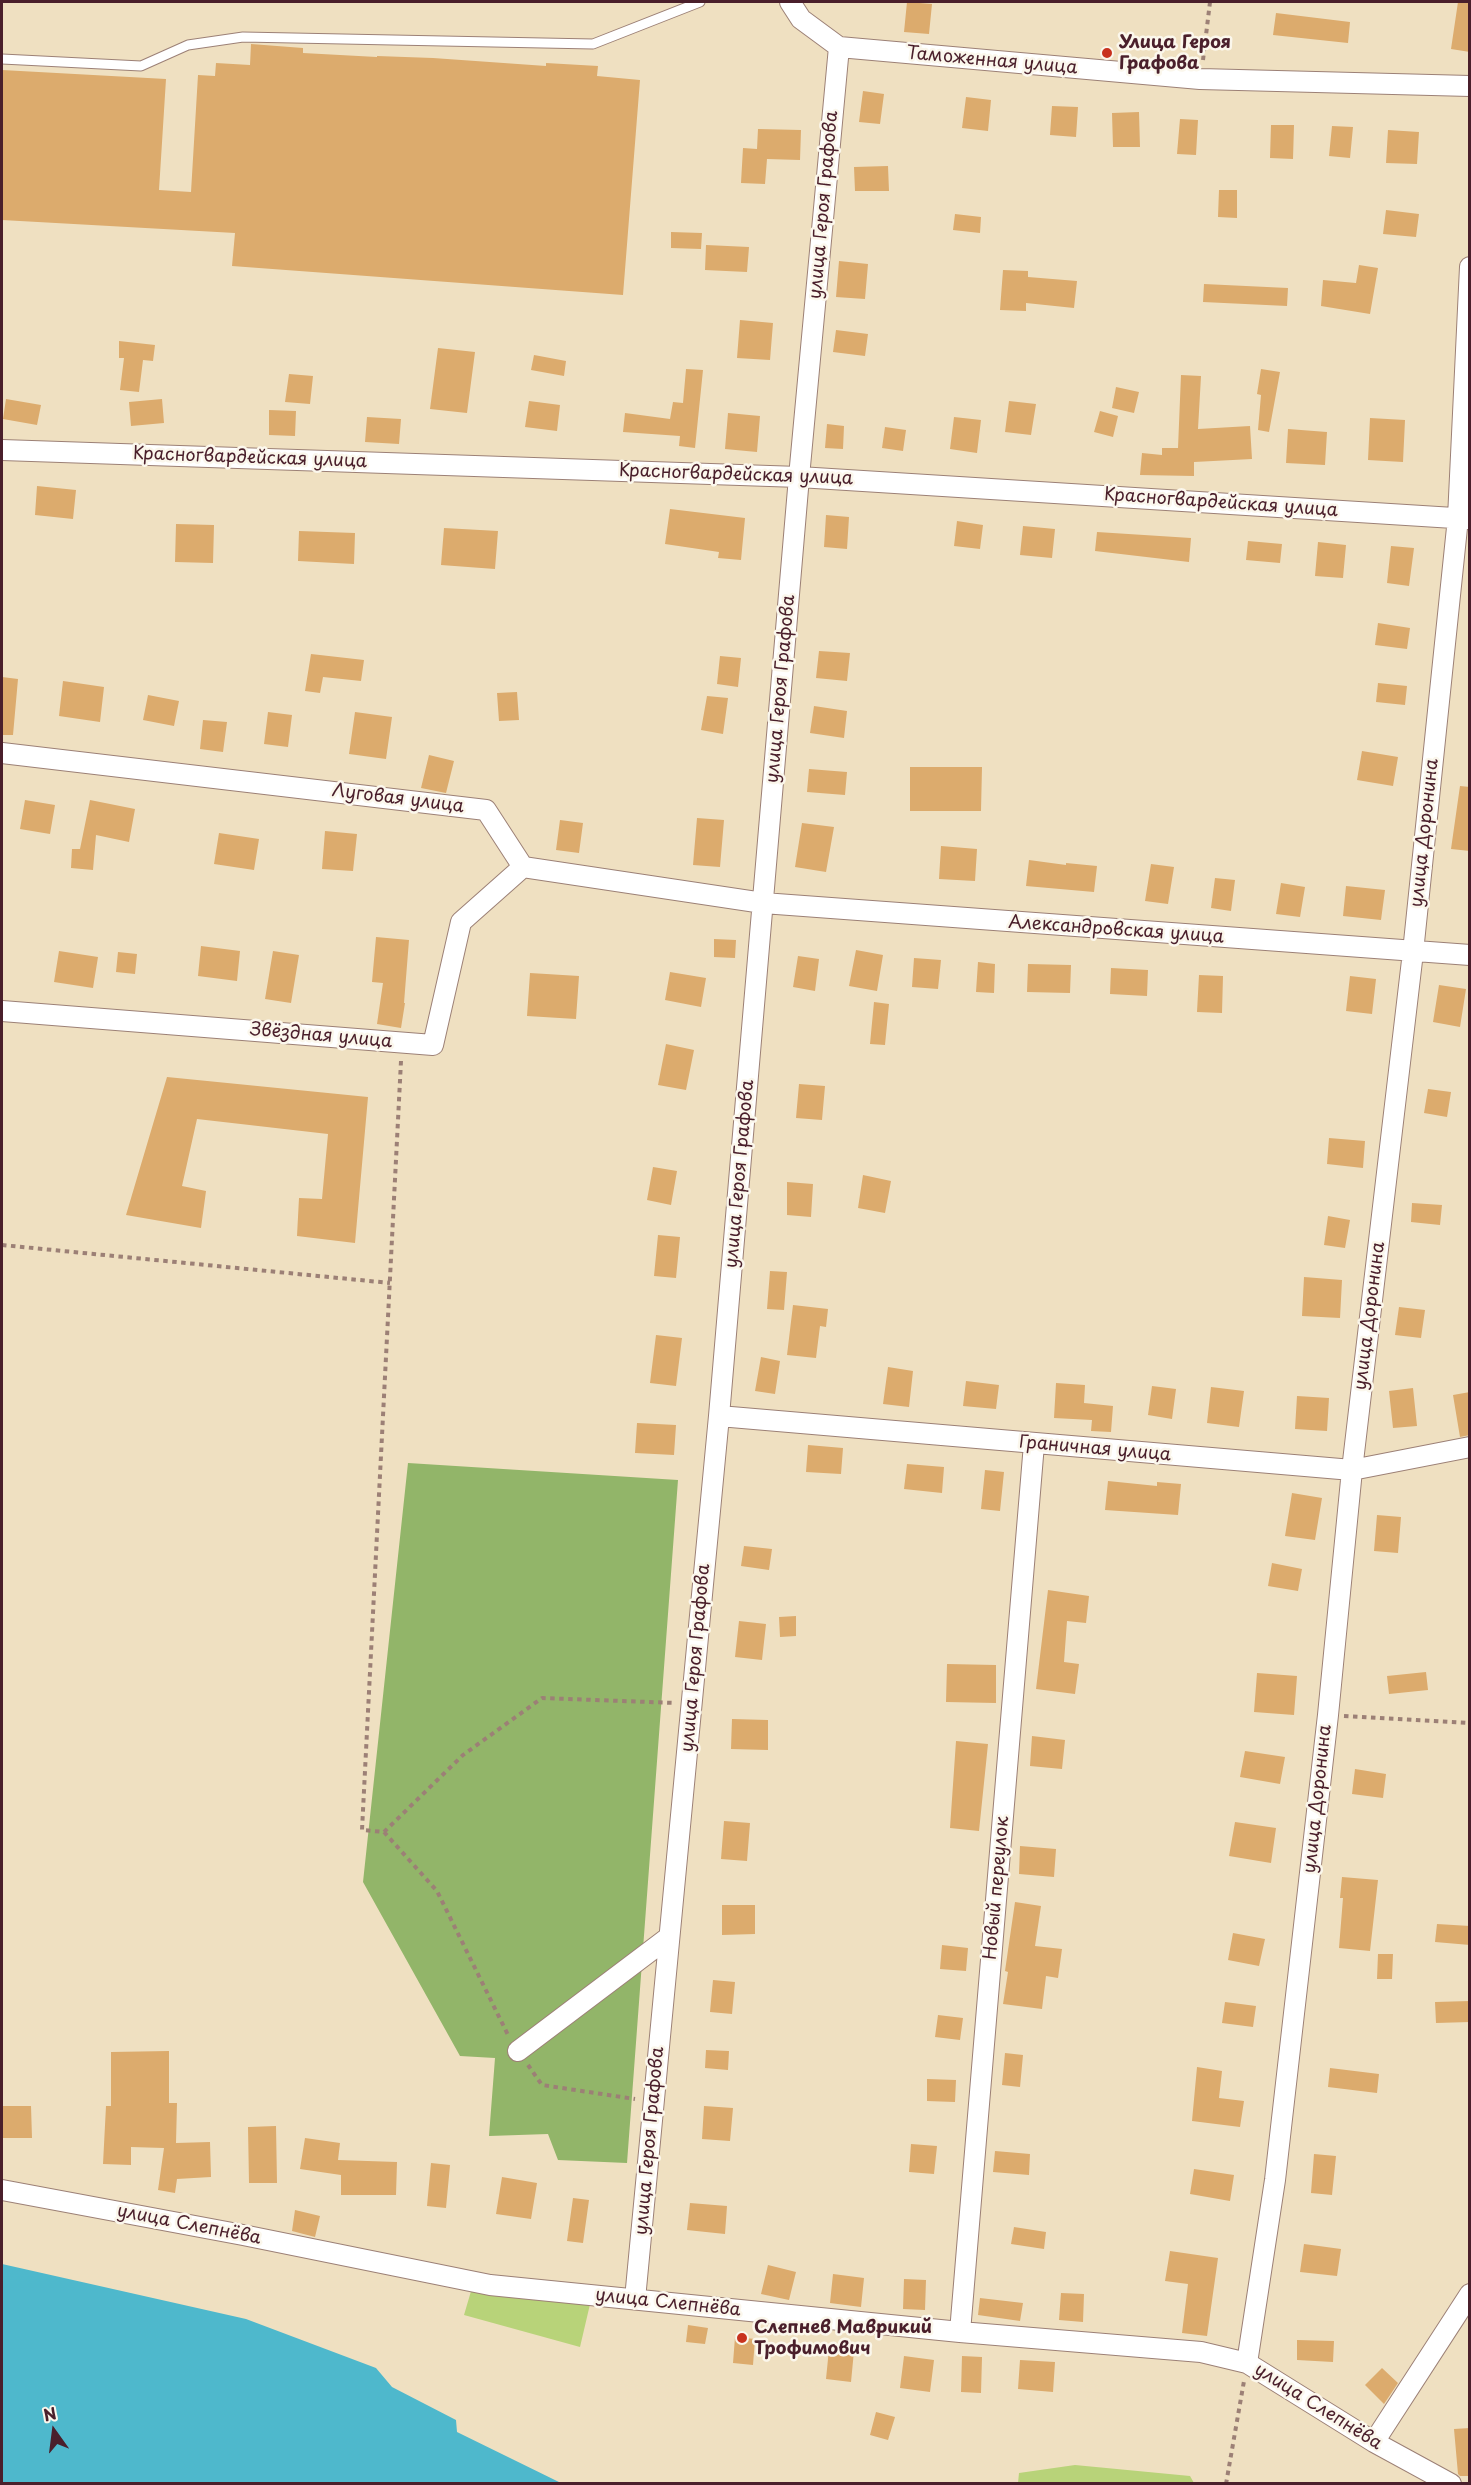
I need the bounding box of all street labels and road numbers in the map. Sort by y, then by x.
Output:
street label: Таможенная улица [906,43,1078,79]
street label: улица Героя Графова [805,110,843,300]
street label: Красногвардейская улица [133,443,367,473]
street label: Красногвардейская улица [619,460,853,490]
street label: Красногвардейская улица [1103,484,1339,522]
street label: улица Героя Графова [762,594,800,784]
street label: улица Доронина [1406,758,1444,908]
street label: Луговая улица [331,780,465,818]
street label: Александровская улица [1007,912,1225,948]
street label: Звёздная улица [249,1019,393,1053]
street label: улица Героя Графова [721,1079,759,1269]
street label: улица Доронина [1350,1241,1390,1391]
street label: Граничная улица [1018,1432,1172,1466]
street label: улица Героя Графова [677,1563,715,1753]
street label: улица Доронина [1299,1724,1337,1874]
street label: Новый переулок [980,1815,1014,1961]
street label: улица Героя Графова [631,2046,669,2236]
street label: улица Слепнёва [115,2200,263,2250]
street label: улица Слепнёва [594,2285,742,2321]
street label: улица Слепнёва [1250,2359,1386,2455]

